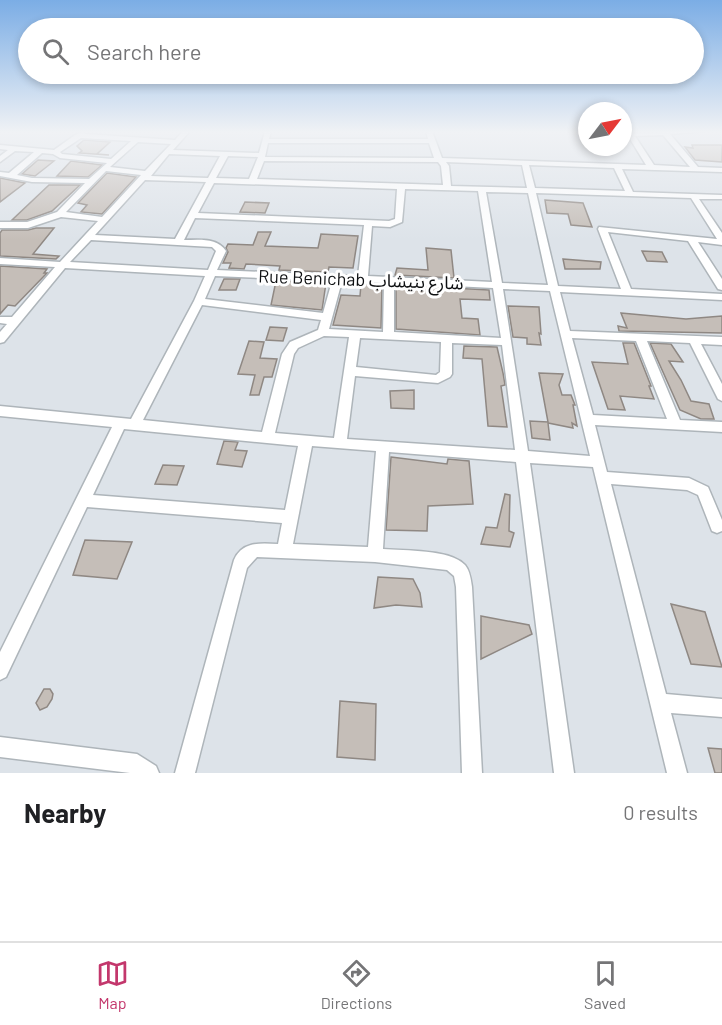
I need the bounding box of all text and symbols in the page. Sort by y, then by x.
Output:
search box [18,18,704,84]
icon: search [39,35,72,68]
text: Search here [87,38,201,64]
north arrow [578,102,632,156]
street label: Rue Benichab شارع بنيشاب [258,264,464,298]
text: Nearby [24,797,106,828]
text: 0 results [623,800,698,824]
tab: Map [96,957,129,1012]
tab: Directions [321,957,392,1012]
tab: Saved [584,957,626,1012]

